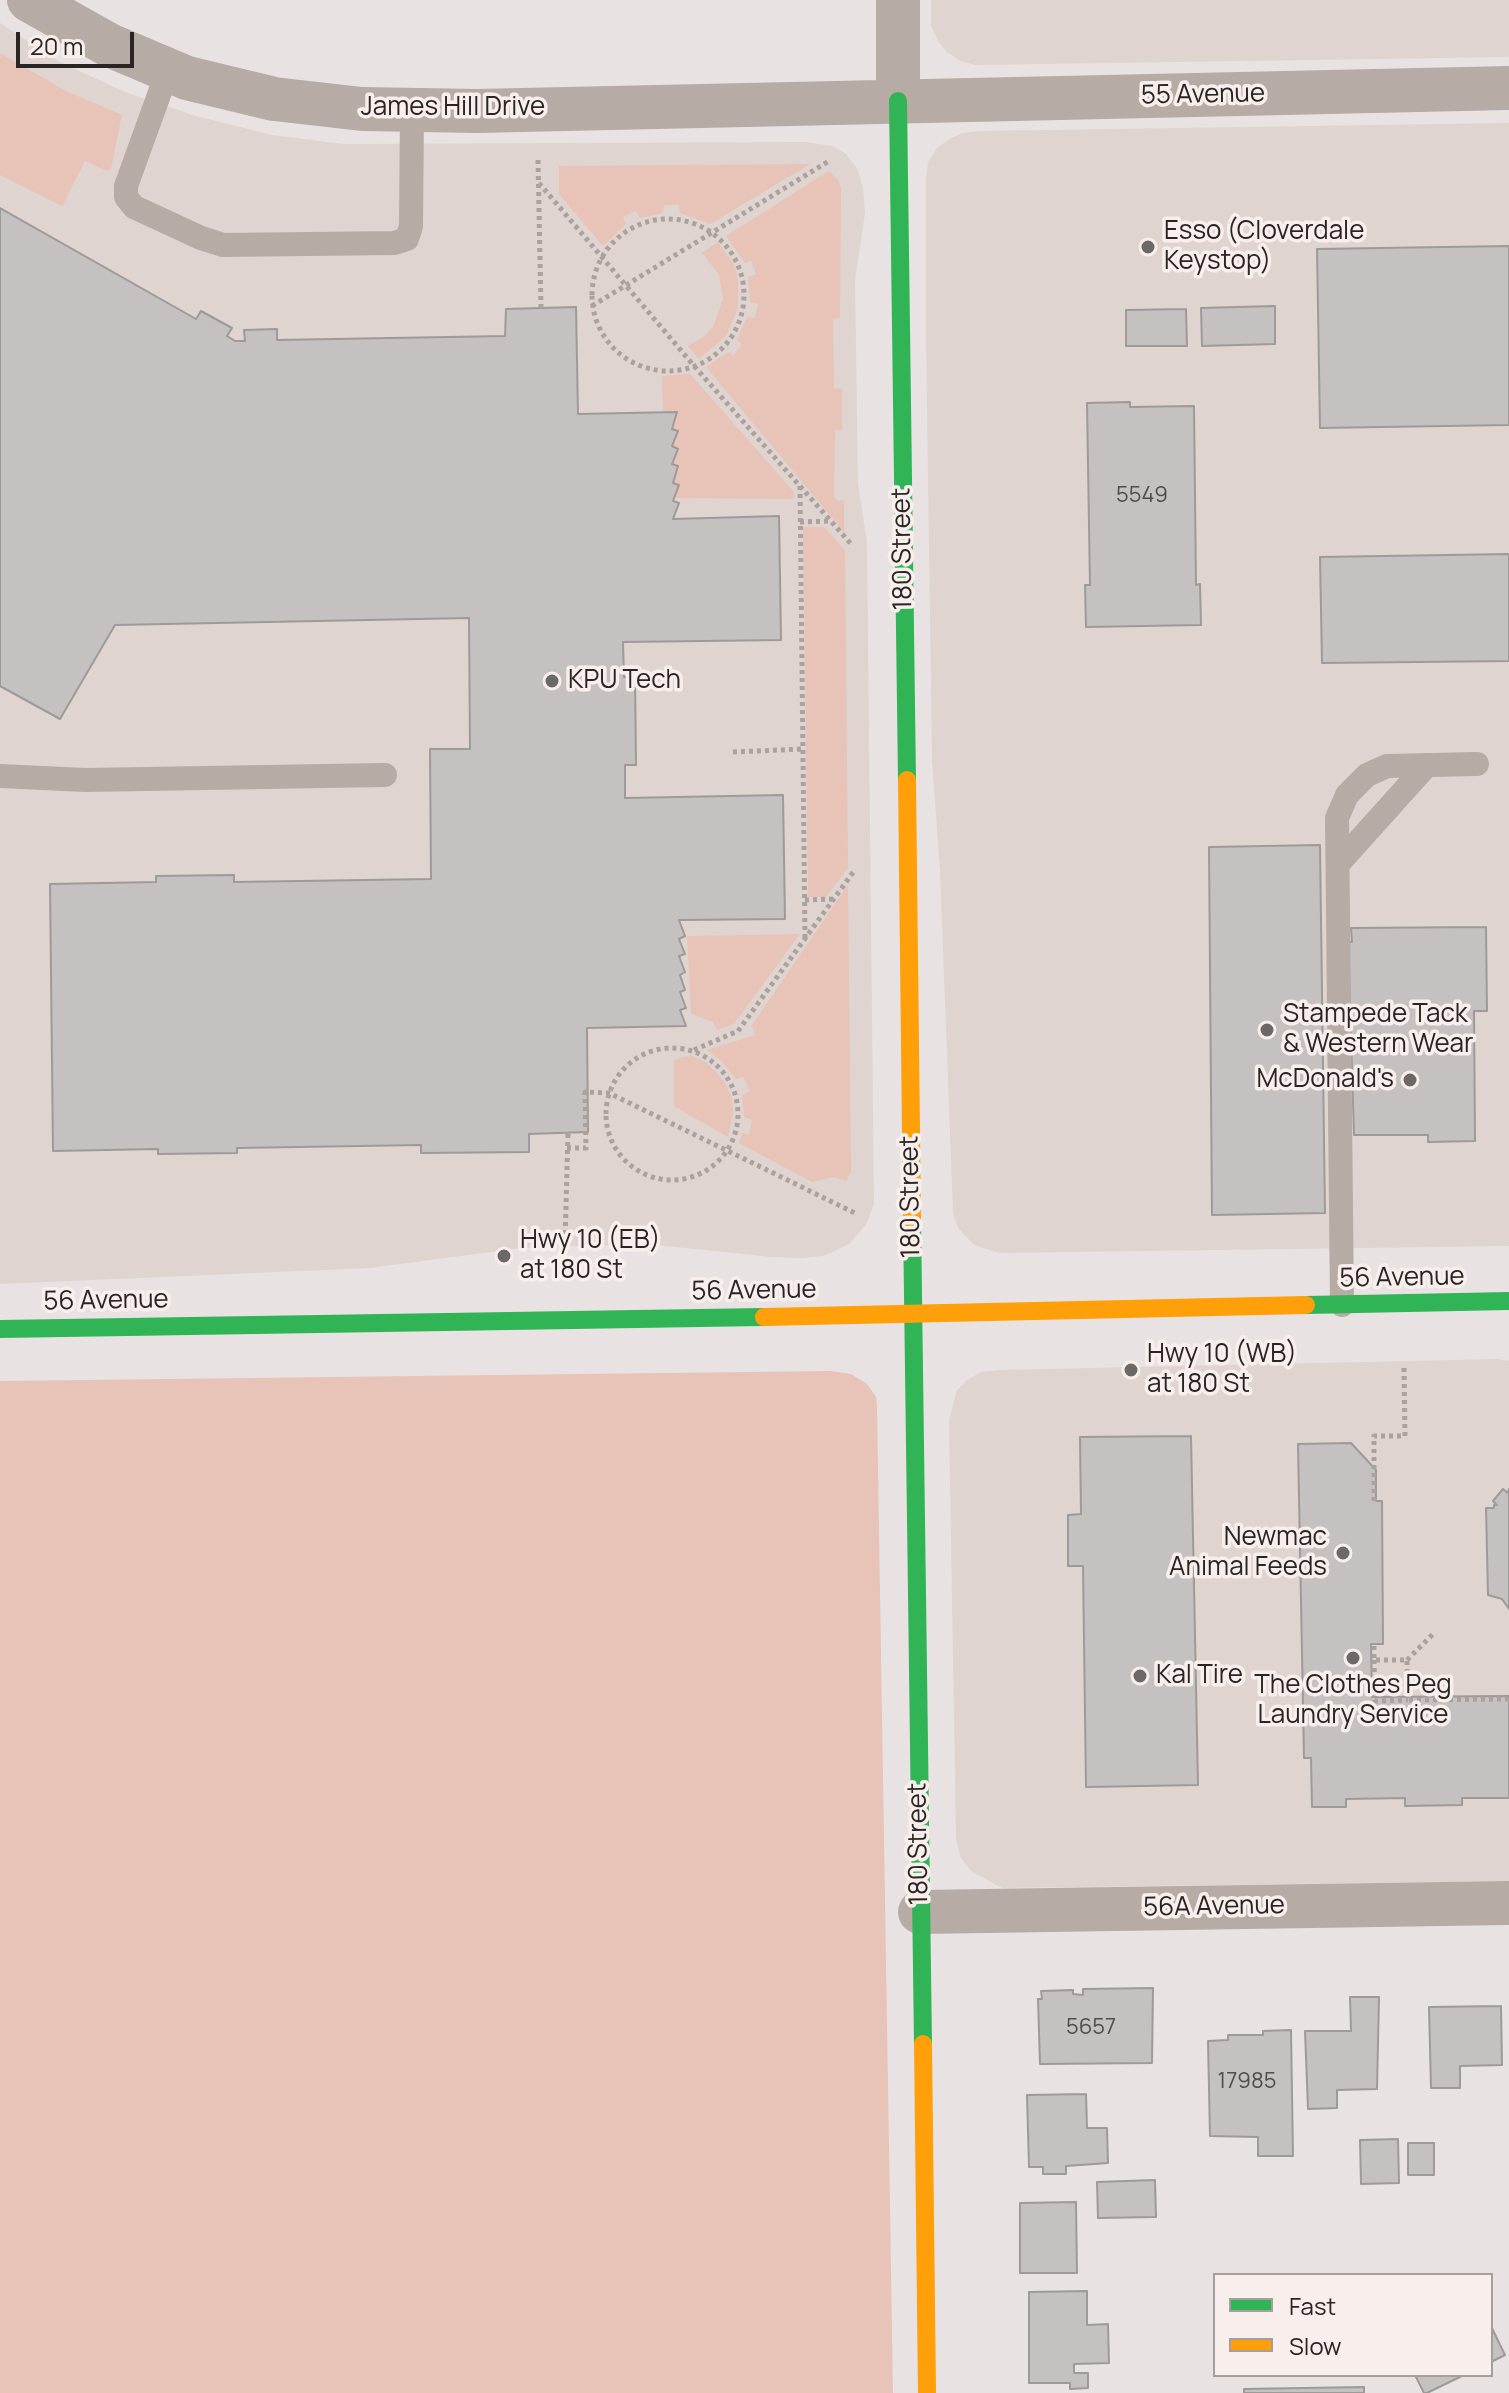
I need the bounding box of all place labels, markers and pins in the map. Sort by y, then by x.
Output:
place label: Esso (Cloverdale Keystop) [1164,216,1364,278]
marker: Esso (Cloverdale Keystop) [1139,238,1157,256]
place label: KPU Tech [568,665,681,697]
marker: KPU Tech [543,672,561,690]
place label: Stampede Tack & Western Wear [1283,999,1473,1060]
marker: Stampede Tack & Western Wear [1258,1021,1276,1039]
place label: McDonald's [1256,1064,1394,1096]
marker: McDonald's [1401,1071,1419,1089]
place label: Hwy 10 (EB) at 180 St [520,1225,661,1286]
marker: Hwy 10 (EB) at 180 St [495,1247,513,1265]
place label: Hwy 10 (WB) at 180 St [1147,1339,1297,1400]
marker: Hwy 10 (WB) at 180 St [1122,1361,1140,1379]
place label: Newmac Animal Feeds [1169,1522,1327,1584]
marker: Newmac Animal Feeds [1334,1544,1352,1562]
marker: The Clothes Peg Laundry Service [1344,1649,1362,1667]
place label: Kal Tire [1156,1660,1243,1692]
marker: Kal Tire [1131,1667,1149,1685]
place label: The Clothes Peg Laundry Service [1254,1670,1452,1732]

